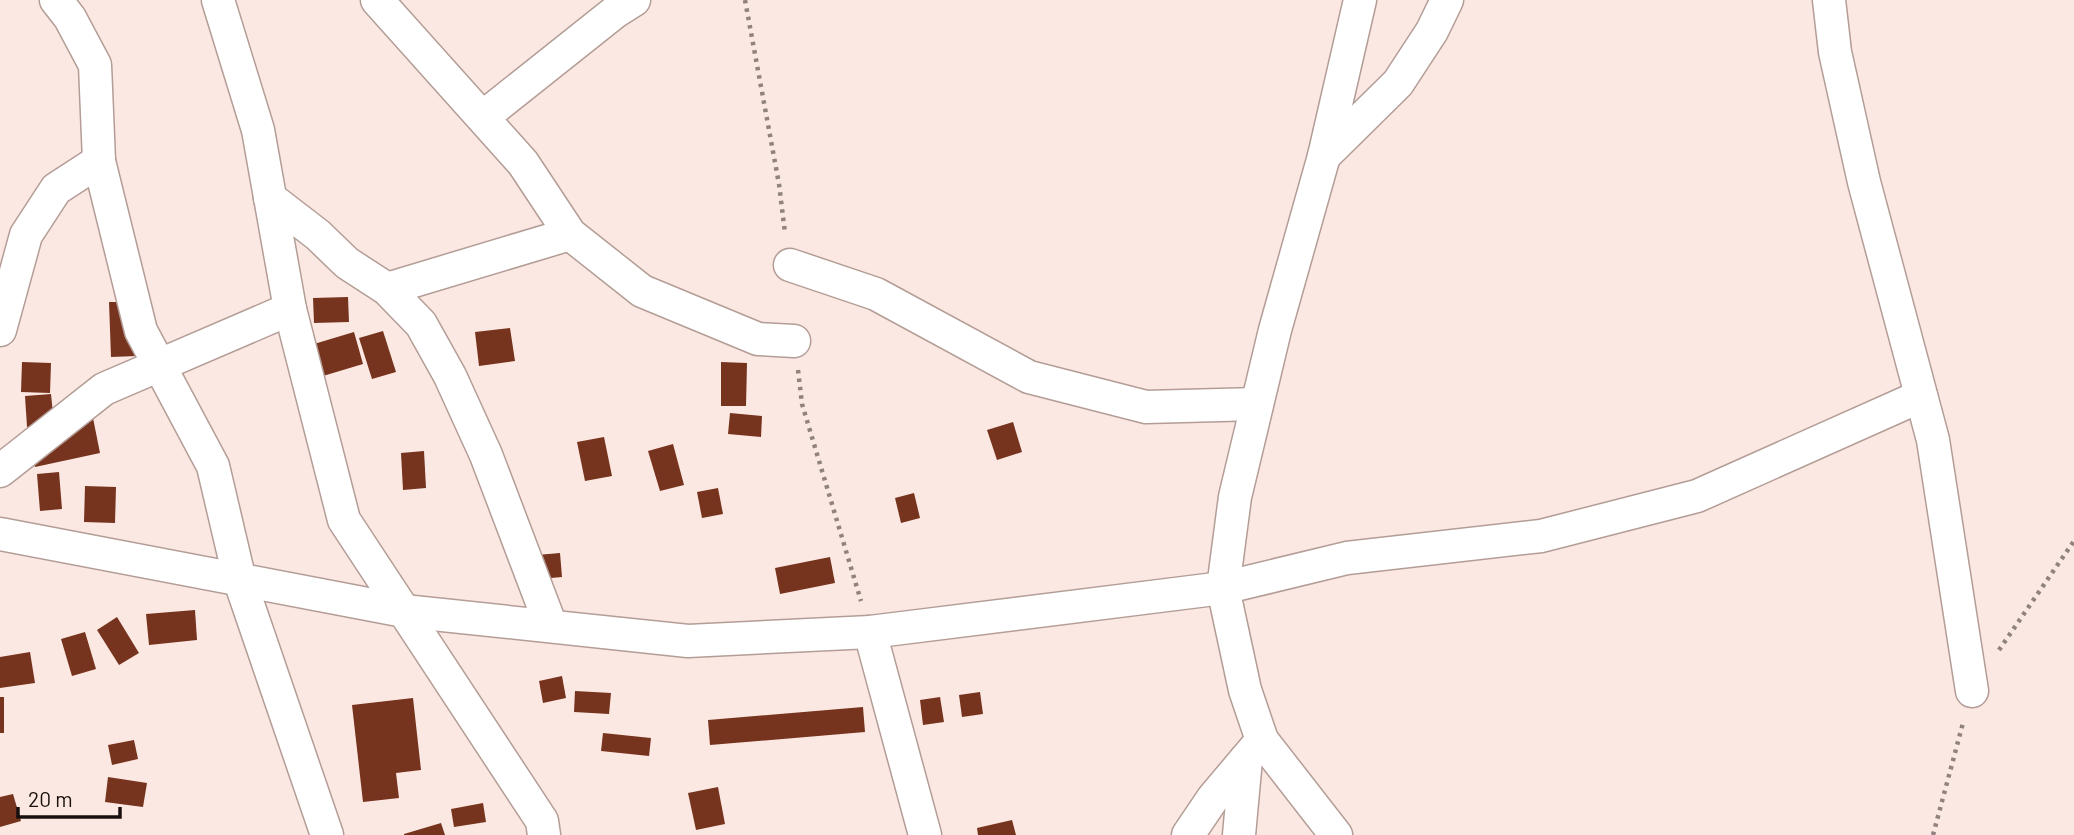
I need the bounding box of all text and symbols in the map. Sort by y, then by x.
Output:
scale bar [18,776,119,820]
text: 20 m [28,786,73,811]

